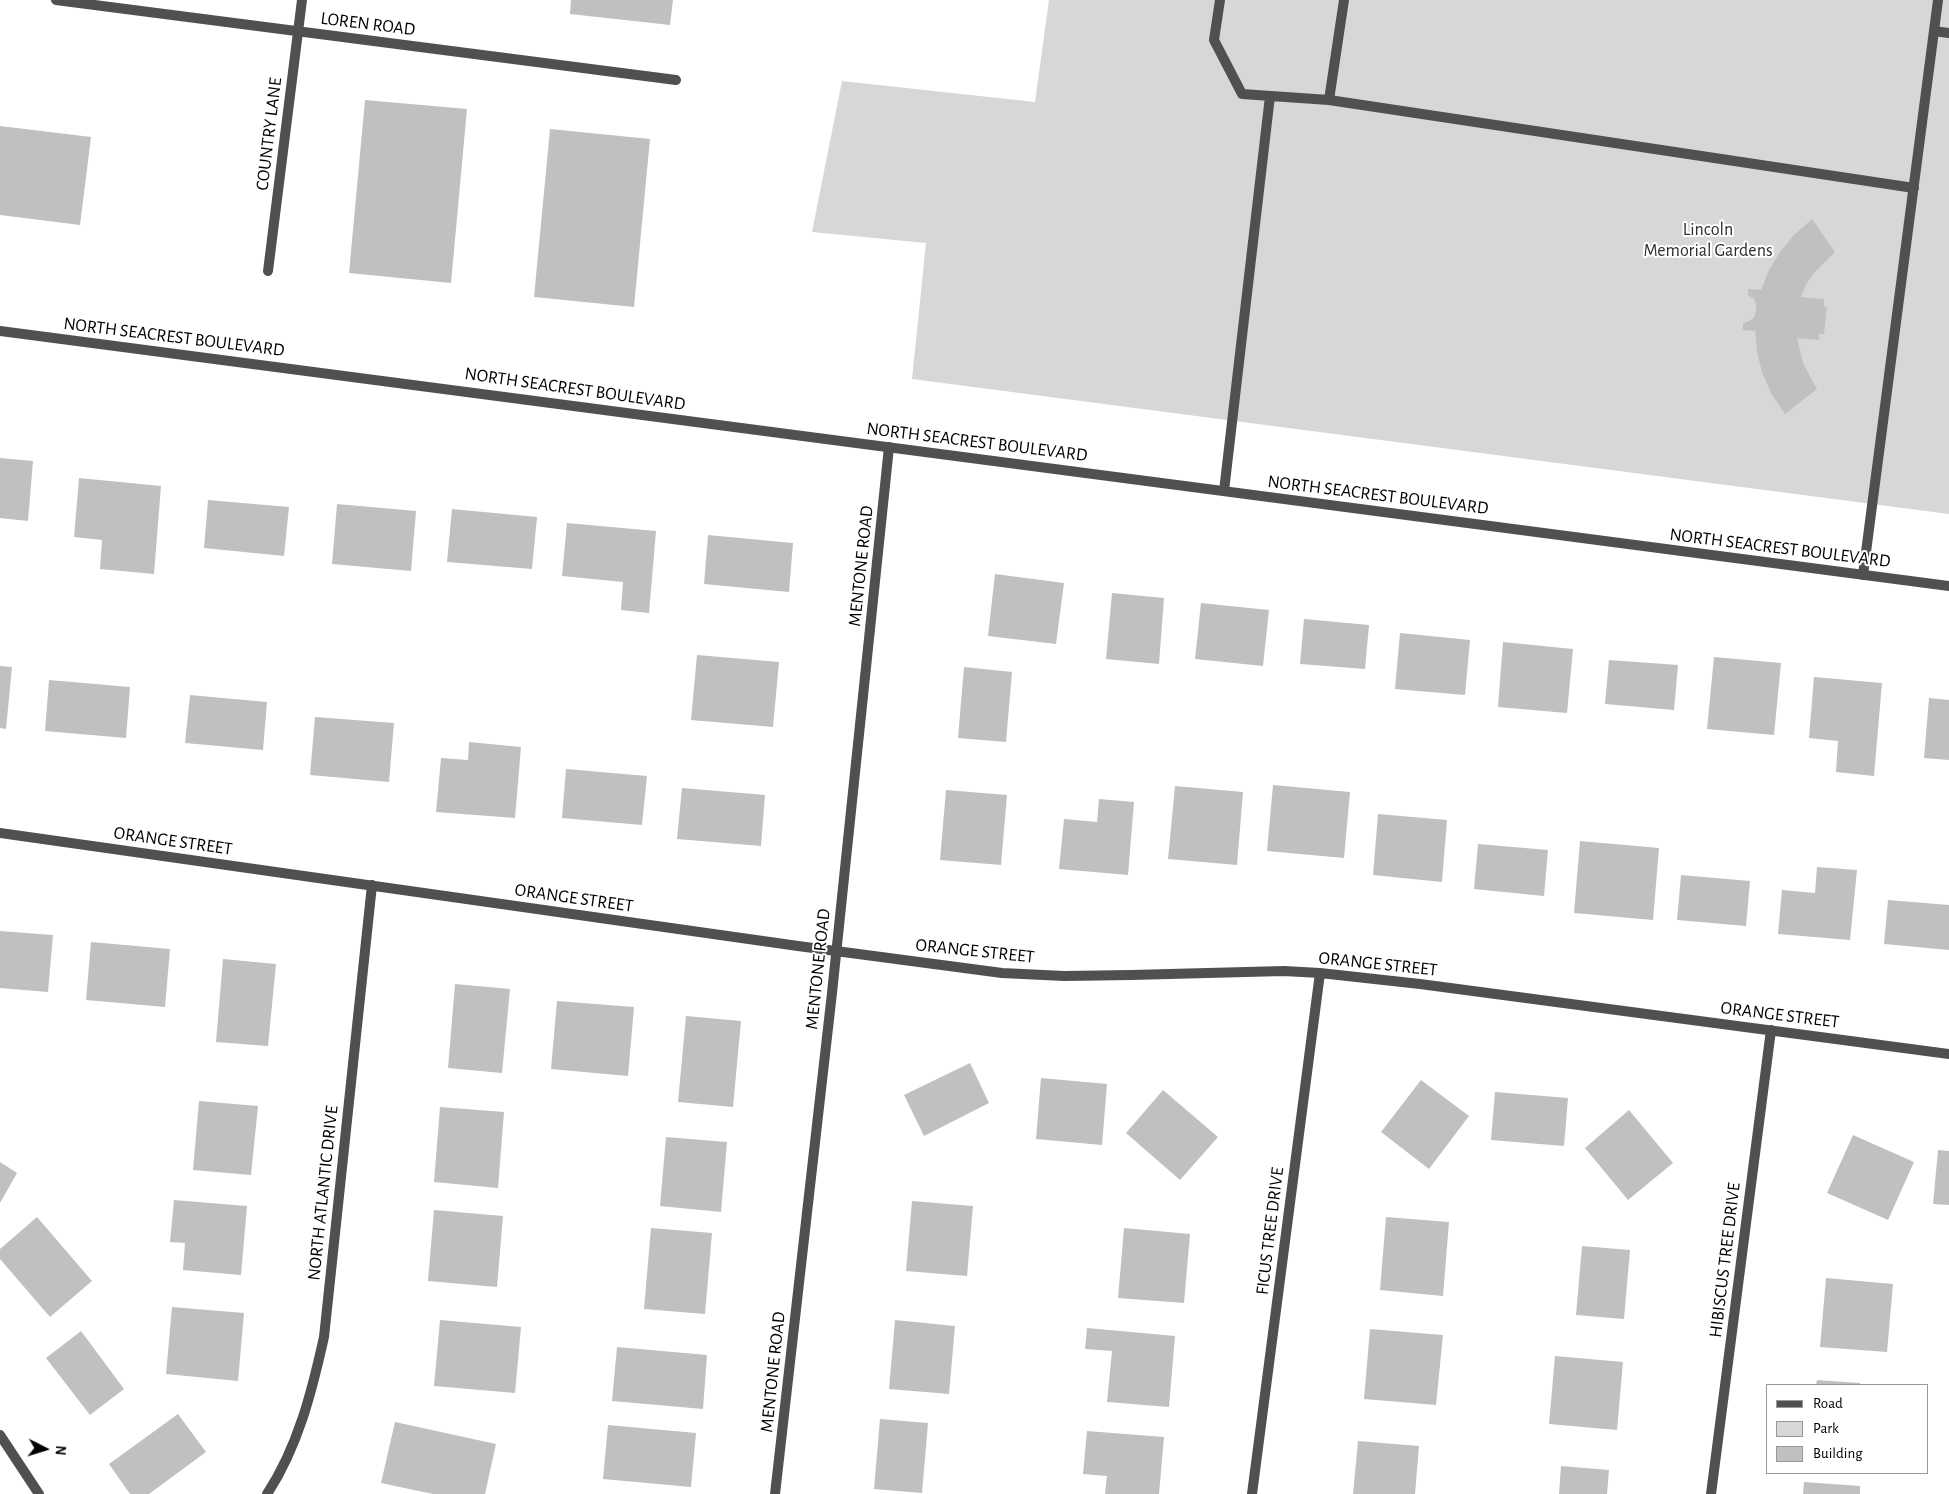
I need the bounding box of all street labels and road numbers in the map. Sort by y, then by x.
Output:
street label: LOREN ROAD [319,7,417,41]
street label: COUNTRY LANE [251,76,287,192]
street label: NORTH SEACREST BOULEVARD [62,313,286,361]
street label: NORTH SEACREST BOULEVARD [463,363,687,415]
street label: NORTH SEACREST BOULEVARD [865,418,1089,466]
street label: NORTH SEACREST BOULEVARD [1266,471,1490,519]
street label: MENTONE ROAD [844,504,878,628]
street label: NORTH SEACREST BOULEVARD [1668,524,1892,572]
street label: ORANGE STREET [112,822,234,860]
street label: ORANGE STREET [513,879,635,917]
street label: MENTONE ROAD [801,907,835,1031]
street label: ORANGE STREET [914,934,1036,968]
street label: ORANGE STREET [1317,947,1439,981]
street label: ORANGE STREET [1719,997,1841,1033]
street label: NORTH ATLANTIC DRIVE [303,1105,343,1281]
street label: FICUS TREE DRIVE [1251,1166,1289,1296]
street label: HIBISCUS TREE DRIVE [1705,1181,1745,1339]
street label: MENTONE ROAD [756,1310,790,1434]

